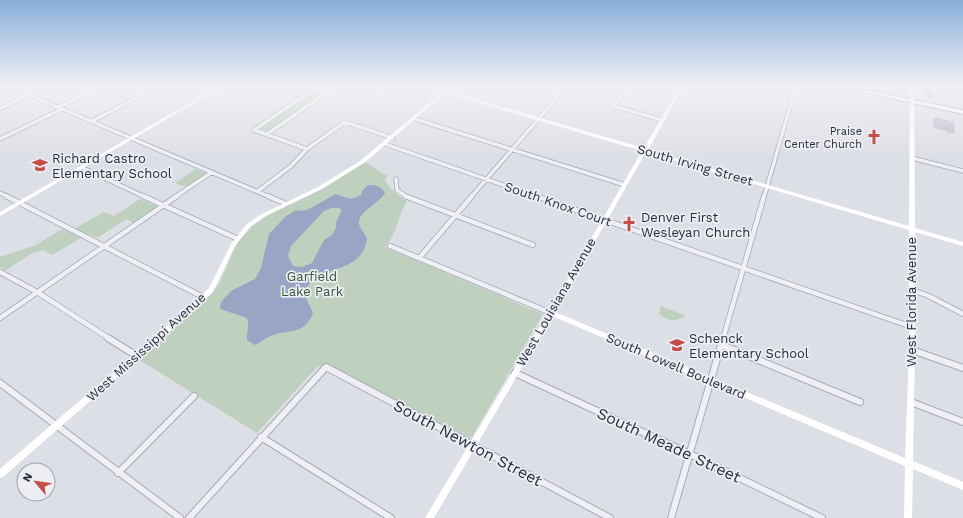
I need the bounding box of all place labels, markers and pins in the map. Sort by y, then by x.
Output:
place label: Praise Center Church [784,125,862,151]
church icon: Praise Center Church [865,128,883,146]
place label: Richard Castro Elementary School [52,151,172,181]
school or university icon: Richard Castro Elementary School [31,156,49,174]
place label: Denver First Wesleyan Church [641,210,750,240]
church icon: Denver First Wesleyan Church [620,215,638,233]
place label: Schenck Elementary School [689,331,809,361]
school or university icon: Schenck Elementary School [668,336,686,354]

